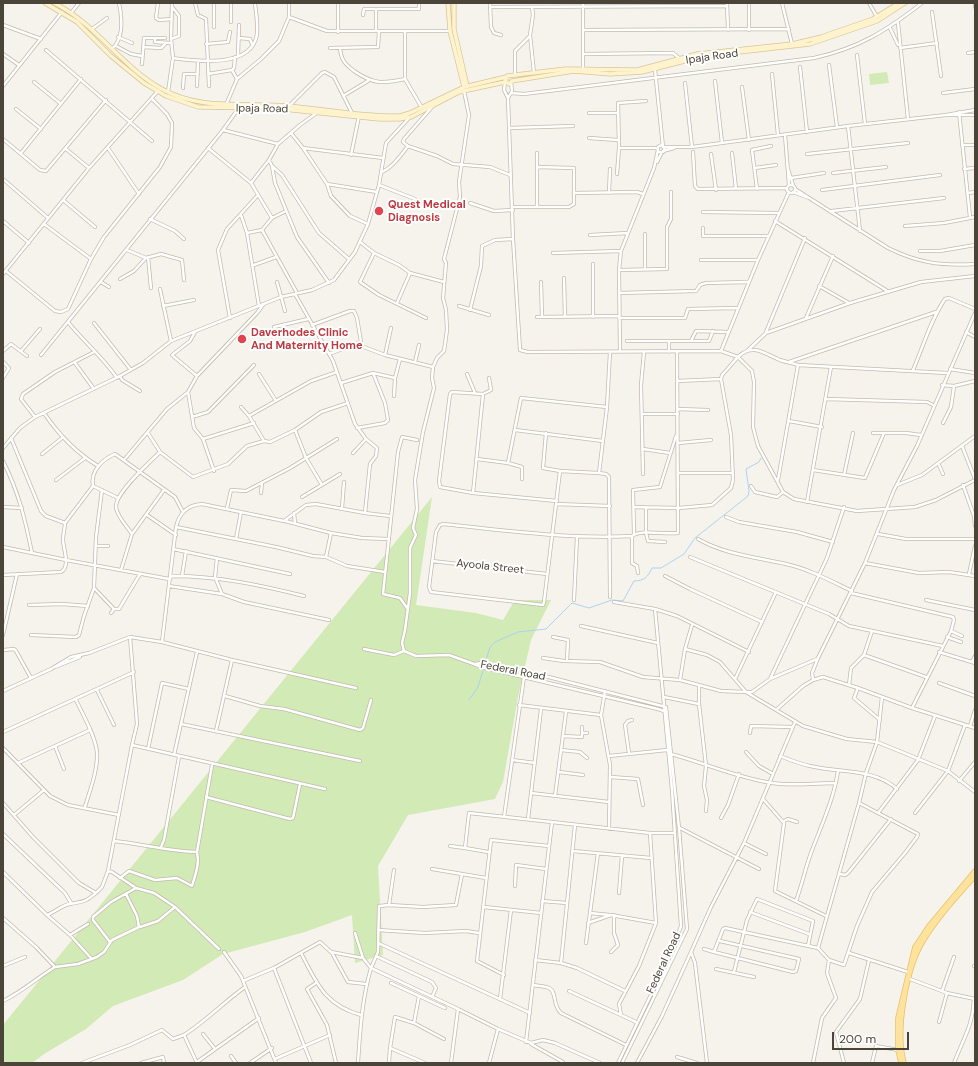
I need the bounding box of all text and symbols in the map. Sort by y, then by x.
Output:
street label: Ipaja Road [685,47,739,67]
street label: Ipaja Road [236,102,288,116]
place label: Quest Medical Diagnosis [388,198,466,224]
marker: Quest Medical Diagnosis [373,205,385,217]
place label: Daverhodes Clinic And Maternity Home [251,326,363,352]
marker: Daverhodes Clinic And Maternity Home [236,333,248,345]
street label: Ayoola Street [456,557,524,577]
street label: Federal Road [479,658,547,684]
street label: Federal Road [644,930,684,996]
scale bar [834,1024,911,1050]
text: 200 m [839,1031,876,1047]

